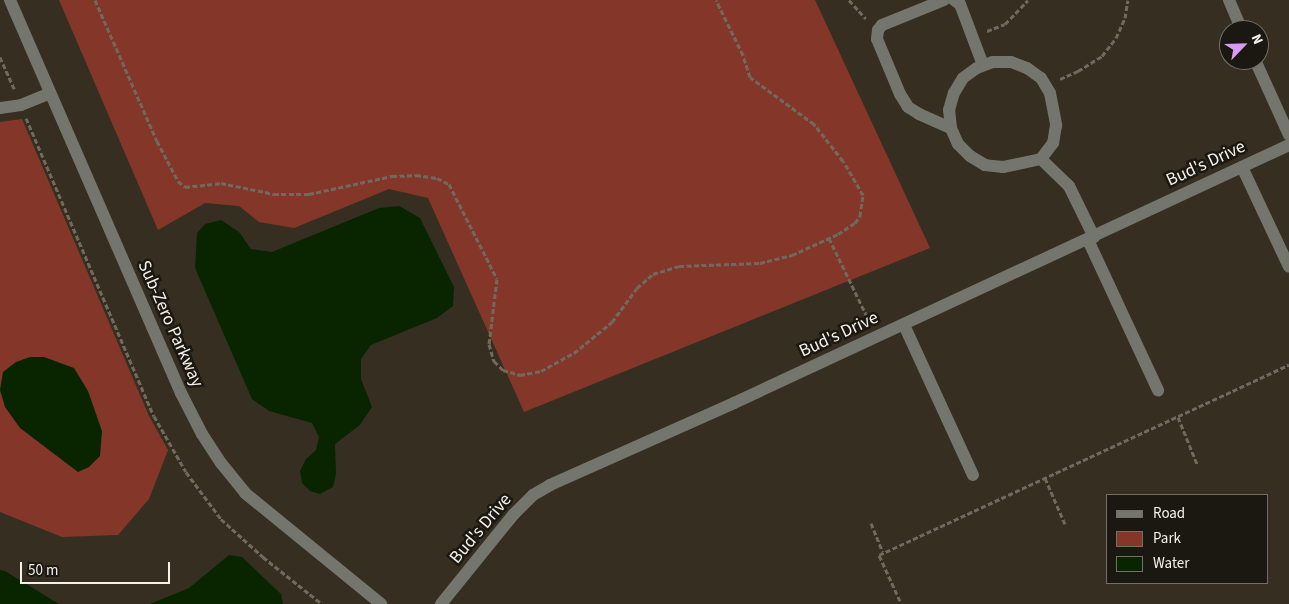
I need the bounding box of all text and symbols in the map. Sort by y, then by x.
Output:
north arrow [1219,20,1269,70]
text: N [1246,31,1268,48]
street label: Bud's Drive [1163,136,1249,192]
street label: Sub-Zero Parkway [132,257,208,391]
street label: Bud's Drive [796,307,882,363]
street label: Bud's Drive [446,490,516,568]
legend [1106,494,1269,584]
text: Road [1153,503,1185,524]
text: Park [1153,528,1181,549]
scale bar [22,552,172,584]
text: Water [1153,553,1189,574]
text: 50 m [28,560,58,581]

